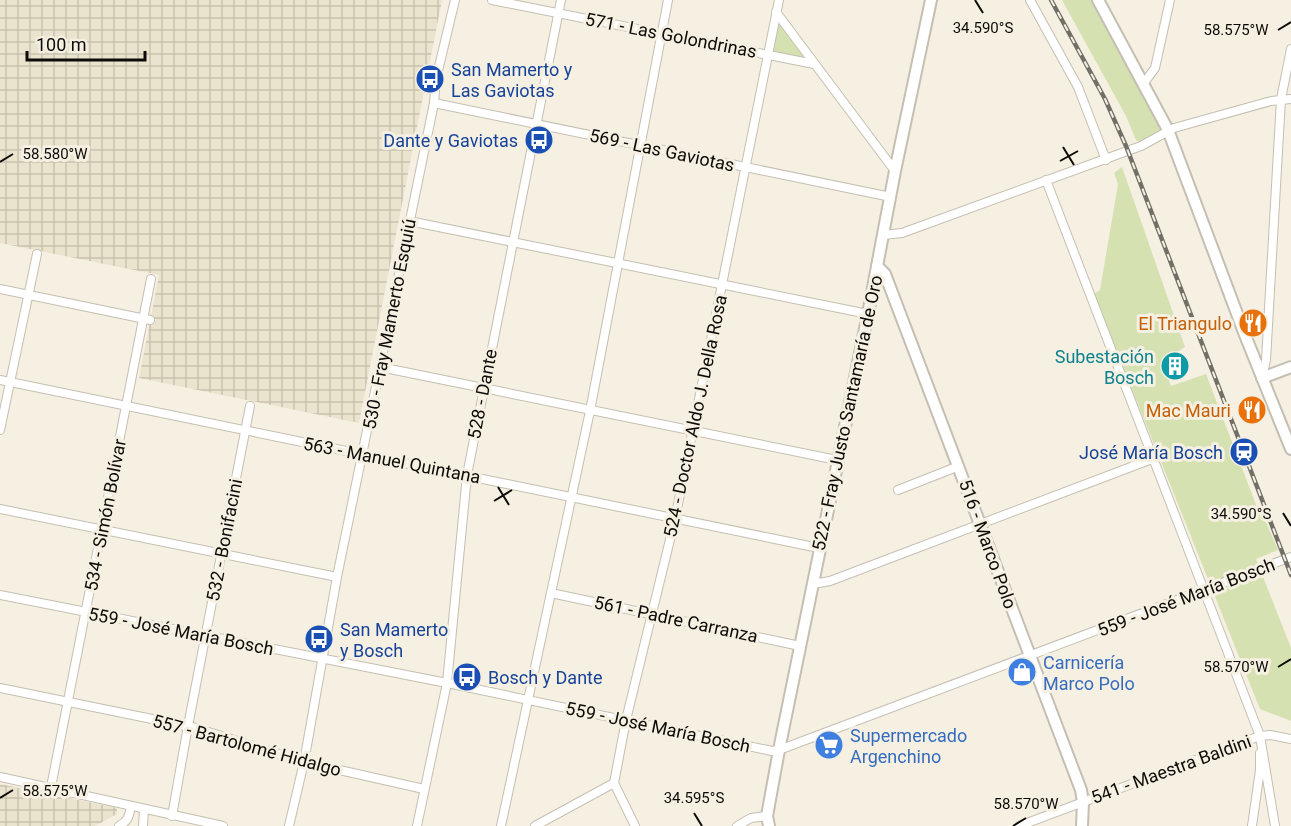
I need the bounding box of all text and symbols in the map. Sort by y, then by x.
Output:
street label: 571 - Las Golondrinas [583,8,759,62]
text: 34.590°S [953,19,1013,37]
text: 58.575°W [1203,21,1269,39]
scale bar [27,24,146,62]
text: 100 m [36,34,87,55]
place label: San Mamerto y Las Gaviotas [451,59,573,101]
bus stop icon: San Mamerto y Las Gaviotas [414,63,446,95]
bus stop icon: Dante y Gaviotas [523,124,555,156]
street label: 569 - Las Gaviotas [588,124,736,176]
place label: Dante y Gaviotas [383,130,518,151]
text: 58.580°W [22,145,88,163]
street label: 530 - Fray Mamerto Esquiú [358,217,420,431]
street label: 522 - Fray Justo Santamaría de Oro [807,273,887,553]
street label: 524 - Doctor Aldo J. Della Rosa [659,293,731,539]
restaurant icon: El Triangulo [1237,307,1269,339]
place label: El Triangulo [1138,313,1232,334]
place label: Subestación Bosch [1055,346,1154,388]
street label: 528 - Dante [463,347,501,441]
building icon: Subestación Bosch [1159,350,1191,382]
restaurant icon: Mac Mauri [1236,394,1268,426]
place label: Mac Mauri [1146,400,1231,421]
street label: 563 - Manuel Quintana [302,433,482,487]
station icon: José María Bosch [1228,436,1260,468]
street label: 534 - Simón Bolívar [80,437,130,593]
place label: José María Bosch [1079,442,1223,463]
street label: 532 - Bonifacini [202,477,246,603]
street label: 516 - Marco Polo [955,477,1021,611]
text: 34.590°S [1211,505,1271,523]
street label: 559 - José María Bosch [1094,553,1278,641]
street label: 561 - Padre Carranza [592,591,760,647]
street label: 559 - José María Bosch [87,603,275,659]
place label: San Mamerto y Bosch [340,619,448,661]
bus stop icon: San Mamerto y Bosch [303,623,335,655]
place label: Carnicería Marco Polo [1043,652,1135,694]
shop icon: Carnicería Marco Polo [1006,656,1038,688]
text: 58.570°W [1203,658,1269,676]
bus stop icon: Bosch y Dante [451,661,483,693]
place label: Bosch y Dante [488,667,603,688]
street label: 559 - José María Bosch [564,697,752,757]
street label: 557 - Bartolomé Hidalgo [151,710,343,780]
place label: Supermercado Argenchino [850,725,967,767]
supermarket icon: Supermercado Argenchino [813,729,845,761]
street label: 541 - Maestra Baldini [1088,730,1254,808]
text: 58.575°W [22,782,88,800]
text: 34.595°S [664,789,724,807]
text: 58.570°W [993,795,1059,813]

